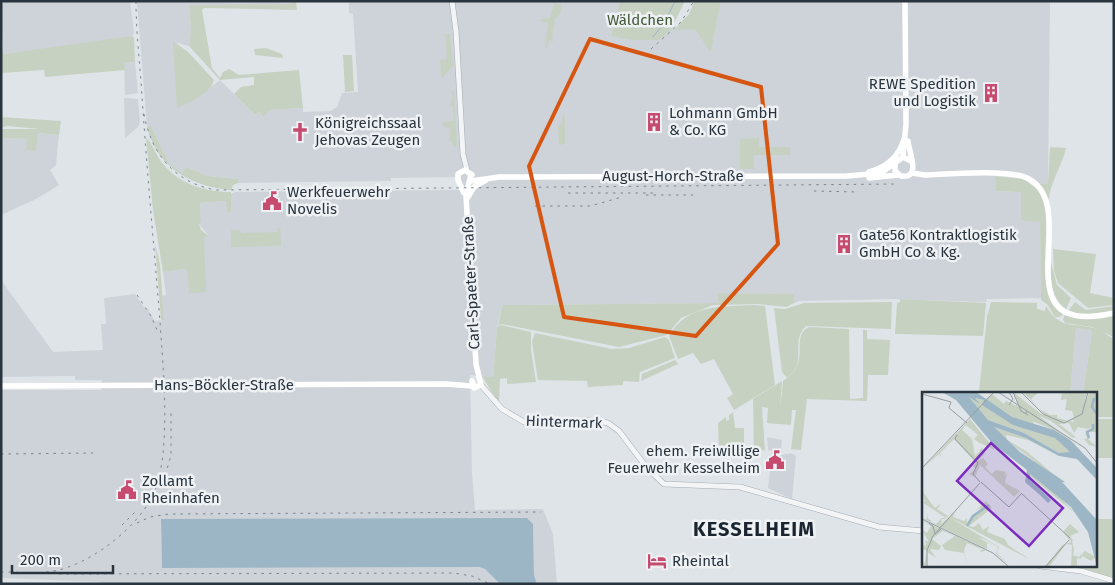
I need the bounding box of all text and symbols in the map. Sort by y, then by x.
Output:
park label: Wäldchen [607,11,673,29]
place label: REWE Spedition und Logistik [869,75,976,110]
building icon: REWE Spedition und Logistik [980,82,1002,104]
place label: Lohmann GmbH & Co. KG [669,104,778,139]
building icon: Lohmann GmbH & Co. KG [643,111,665,133]
place label: Königreichssaal Jehovas Zeugen [315,114,422,149]
church icon: Königreichssaal Jehovas Zeugen [289,121,311,143]
street label: August-Horch-Straße [602,167,744,185]
place label: Werkfeuerwehr Novelis [287,183,390,218]
public building icon: Werkfeuerwehr Novelis [261,190,283,212]
street label: Carl-Spaeter-Straße [459,216,483,350]
place label: Gate56 Kontraktlogistik GmbH Co & Kg. [859,226,1017,261]
building icon: Gate56 Kontraktlogistik GmbH Co & Kg. [833,233,855,255]
street label: Hans-Böckler-Straße [154,376,294,394]
inset map [922,392,1098,568]
street label: Hintermark [525,412,603,432]
place label: ehem. Freiwillige Feuerwehr Kesselheim [608,442,760,477]
public building icon: ehem. Freiwillige Feuerwehr Kesselheim [764,449,786,471]
place label: Zollamt Rheinhafen [142,472,220,507]
public building icon: Zollamt Rheinhafen [116,479,138,501]
district label: KESSELHEIM [693,517,815,541]
scale bar [12,542,114,574]
hotel icon: Rheintal [646,550,668,572]
text: 200 m [20,551,61,569]
place label: Rheintal [672,552,729,570]

